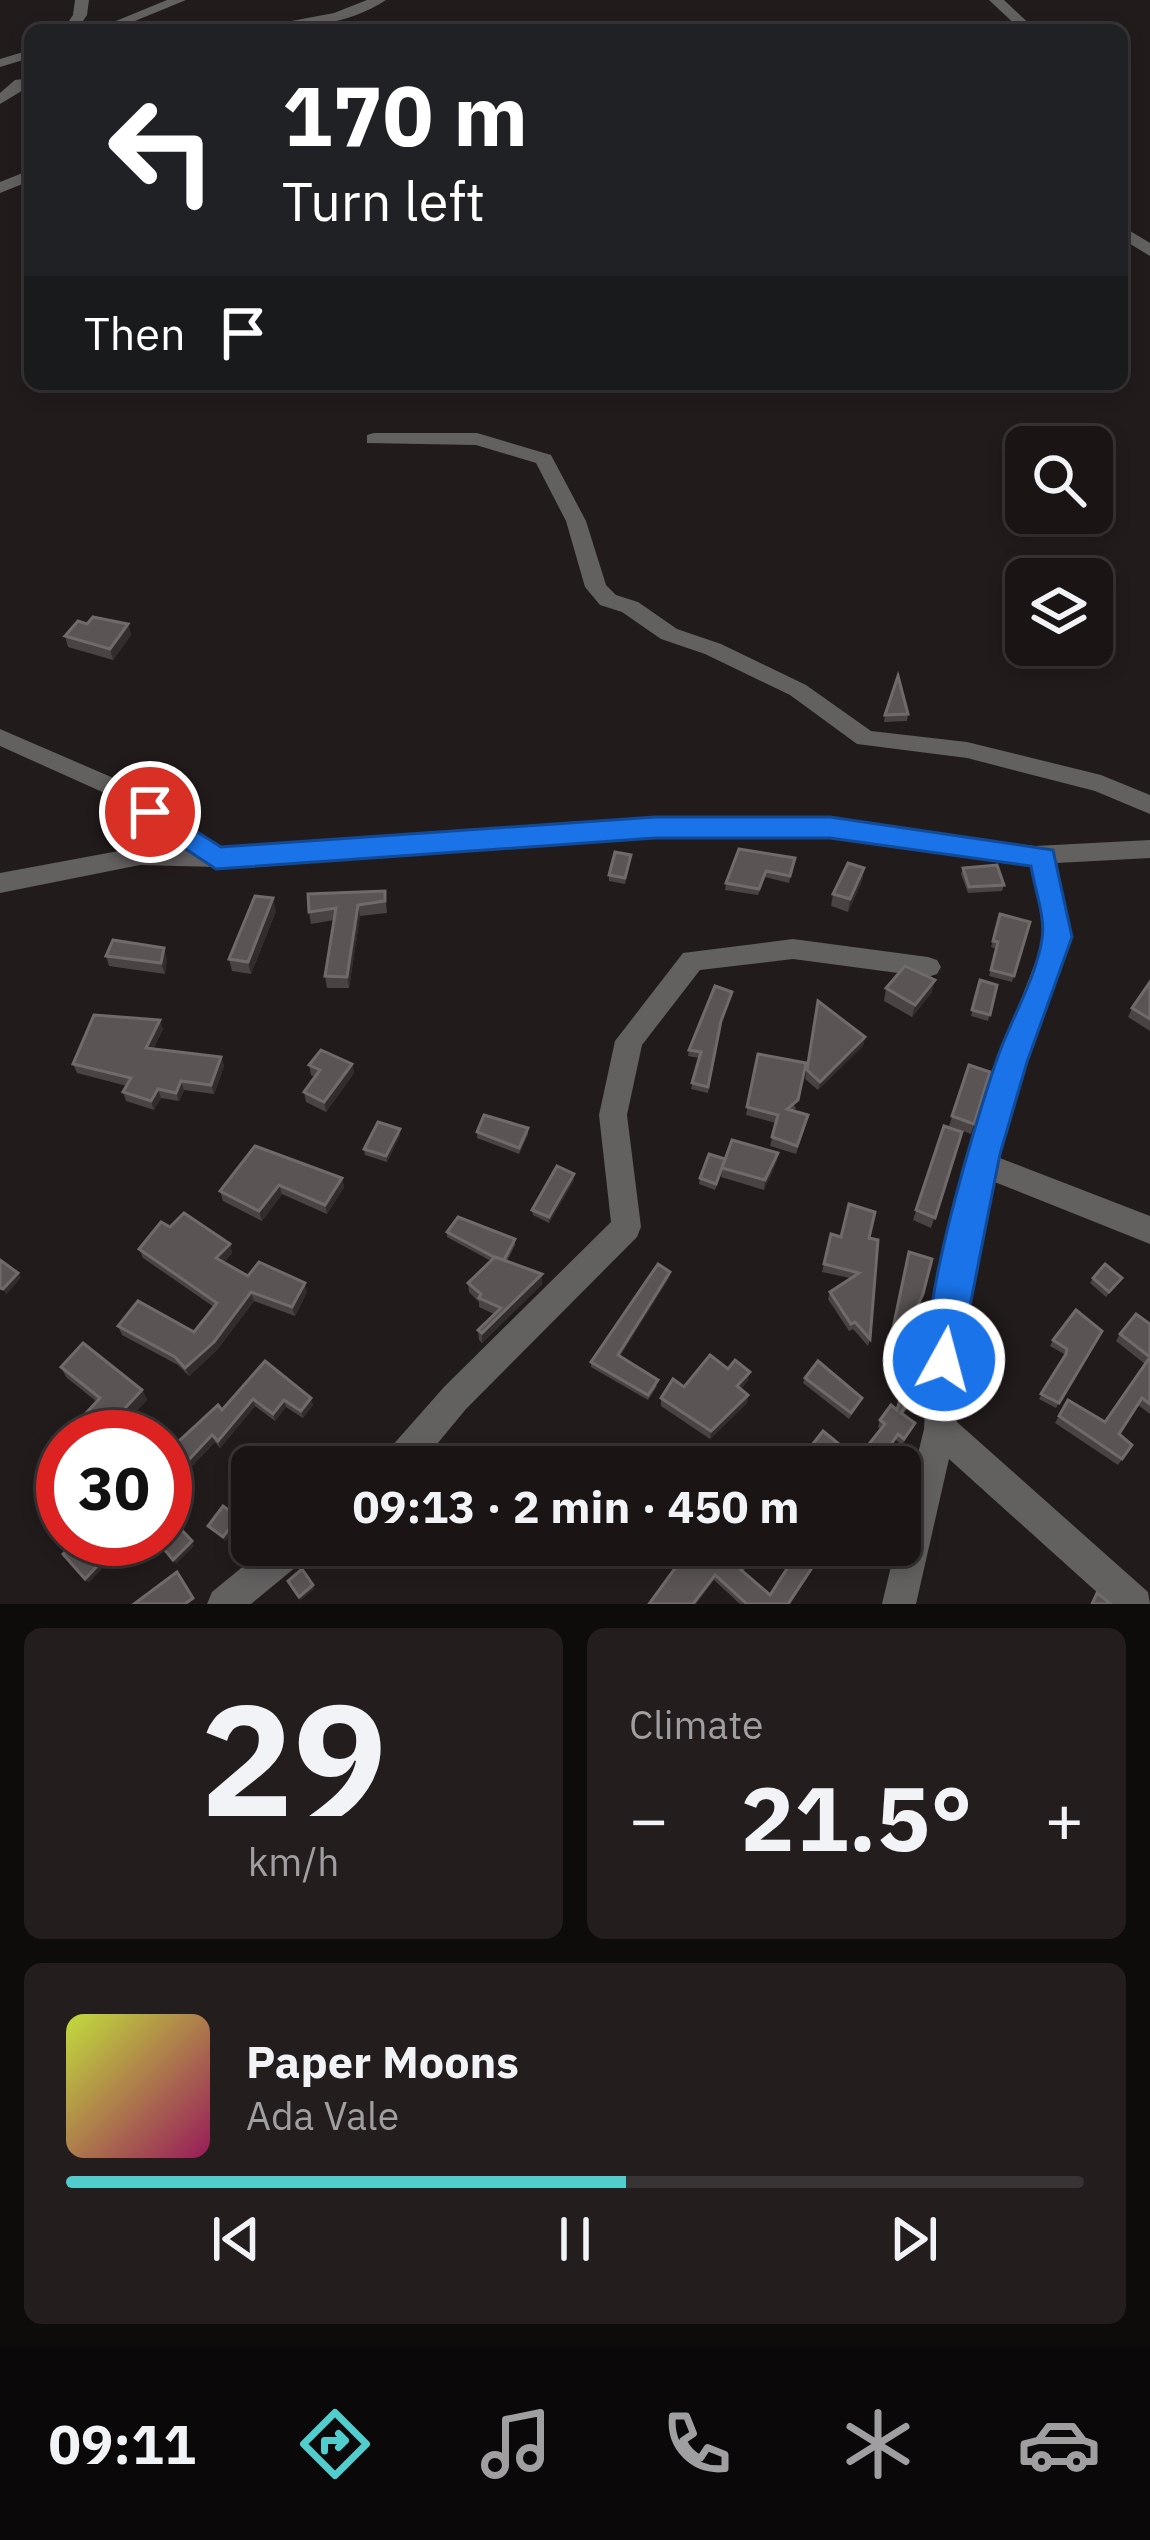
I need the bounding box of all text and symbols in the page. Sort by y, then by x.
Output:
text: 170 m [282,60,528,169]
icon: left [84,72,240,228]
text: Turn left [282,166,485,236]
icon: arrive [210,300,276,366]
text: Then [84,304,186,362]
map controls [1005,426,1113,666]
button: search [1005,426,1113,534]
button: layers [1005,558,1113,666]
pin [99,761,201,863]
icon: arrive [117,779,183,845]
position arrow [881,1297,1007,1423]
speed limit sign: 30 [36,1410,192,1566]
text: 09:13 · 2 min · 450 m [353,1477,799,1535]
text: 29 [200,1656,387,1859]
text: Climate [629,1699,763,1750]
text: 21.5° [740,1759,973,1876]
text: − [629,1775,669,1861]
text: + [1044,1775,1084,1861]
text: km/h [248,1836,339,1887]
text: Paper Moons [246,2032,519,2090]
text: Ada Vale [246,2090,399,2141]
icon: previous [203,2206,269,2272]
icon: pause [542,2206,608,2272]
icon: next [881,2206,947,2272]
icon: directions [293,2402,377,2486]
icon: music [474,2402,558,2486]
icon: phone [655,2402,739,2486]
icon: climate [836,2402,920,2486]
icon: car [1017,2402,1101,2486]
text: 09:11 [49,2409,196,2479]

